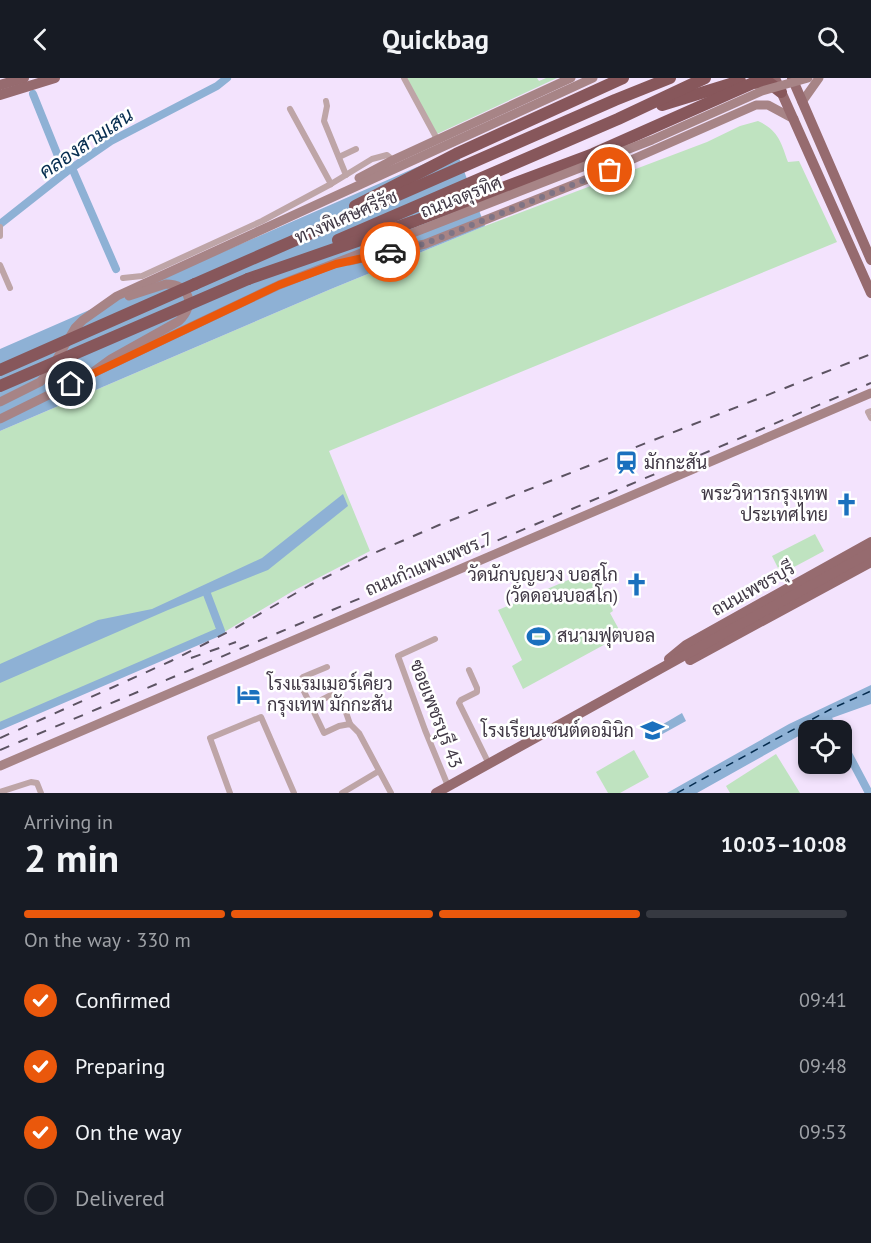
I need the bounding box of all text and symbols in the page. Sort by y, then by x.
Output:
text: Quickbag [382,22,489,56]
icon: back [24,23,57,56]
icon: search [814,23,847,56]
water label: คลองสามเสน [34,102,138,184]
pin [584,144,635,195]
icon: bag [593,153,626,186]
street label: ถนนจตุรทิศ [417,170,505,224]
street label: ทางพิเศษศรีรัช [291,184,401,249]
courier [360,222,420,282]
icon: car [374,236,407,269]
pin [45,358,96,409]
icon: home [54,367,87,400]
station icon: มักกะสัน [613,450,639,476]
place label: มักกะสัน [644,451,707,474]
place label: พระวิหารกรุงเทพ ประเทศไทย [701,482,828,526]
church icon: พระวิหารกรุงเทพ ประเทศไทย [833,491,859,517]
street label: ถนนกำแพงเพชร 7 [361,526,496,601]
street label: ถนนเพชรบุรี [707,555,799,622]
place label: วัดนักบุญยวง บอสโก (วัดดอนบอสโก) [467,562,618,607]
church icon: วัดนักบุญยวง บอสโก (วัดดอนบอสโก) [623,572,649,598]
sports icon: สนามฟุตบอล [526,623,552,649]
place label: สนามฟุตบอล [557,624,655,648]
street label: ซอยเพชรบุรี 43 [404,656,469,772]
place label: โรงแรมเมอร์เคียว กรุงเทพ มักกะสัน [266,671,393,717]
hotel icon: โรงแรมเมอร์เคียว กรุงเทพ มักกะสัน [236,681,262,707]
place label: โรงเรียนเซนต์ดอมินิก [480,718,634,742]
school or university icon: โรงเรียนเซนต์ดอมินิก [639,718,665,744]
map controls [798,720,852,774]
button: locate [798,720,852,774]
text: Arriving in [24,809,113,835]
text: 10:03–10:08 [721,830,847,858]
text: 2 min [24,832,119,883]
text: On the way · 330 m [24,927,191,953]
icon: check [24,984,57,1017]
text: Confirmed [75,986,171,1014]
text: 09:41 [799,987,847,1013]
icon: check [24,1050,57,1083]
text: Preparing [75,1052,165,1080]
text: 09:48 [799,1053,847,1079]
icon: check [24,1116,57,1149]
text: On the way [75,1118,182,1146]
text: 09:53 [799,1119,847,1145]
text: Delivered [75,1184,165,1212]

